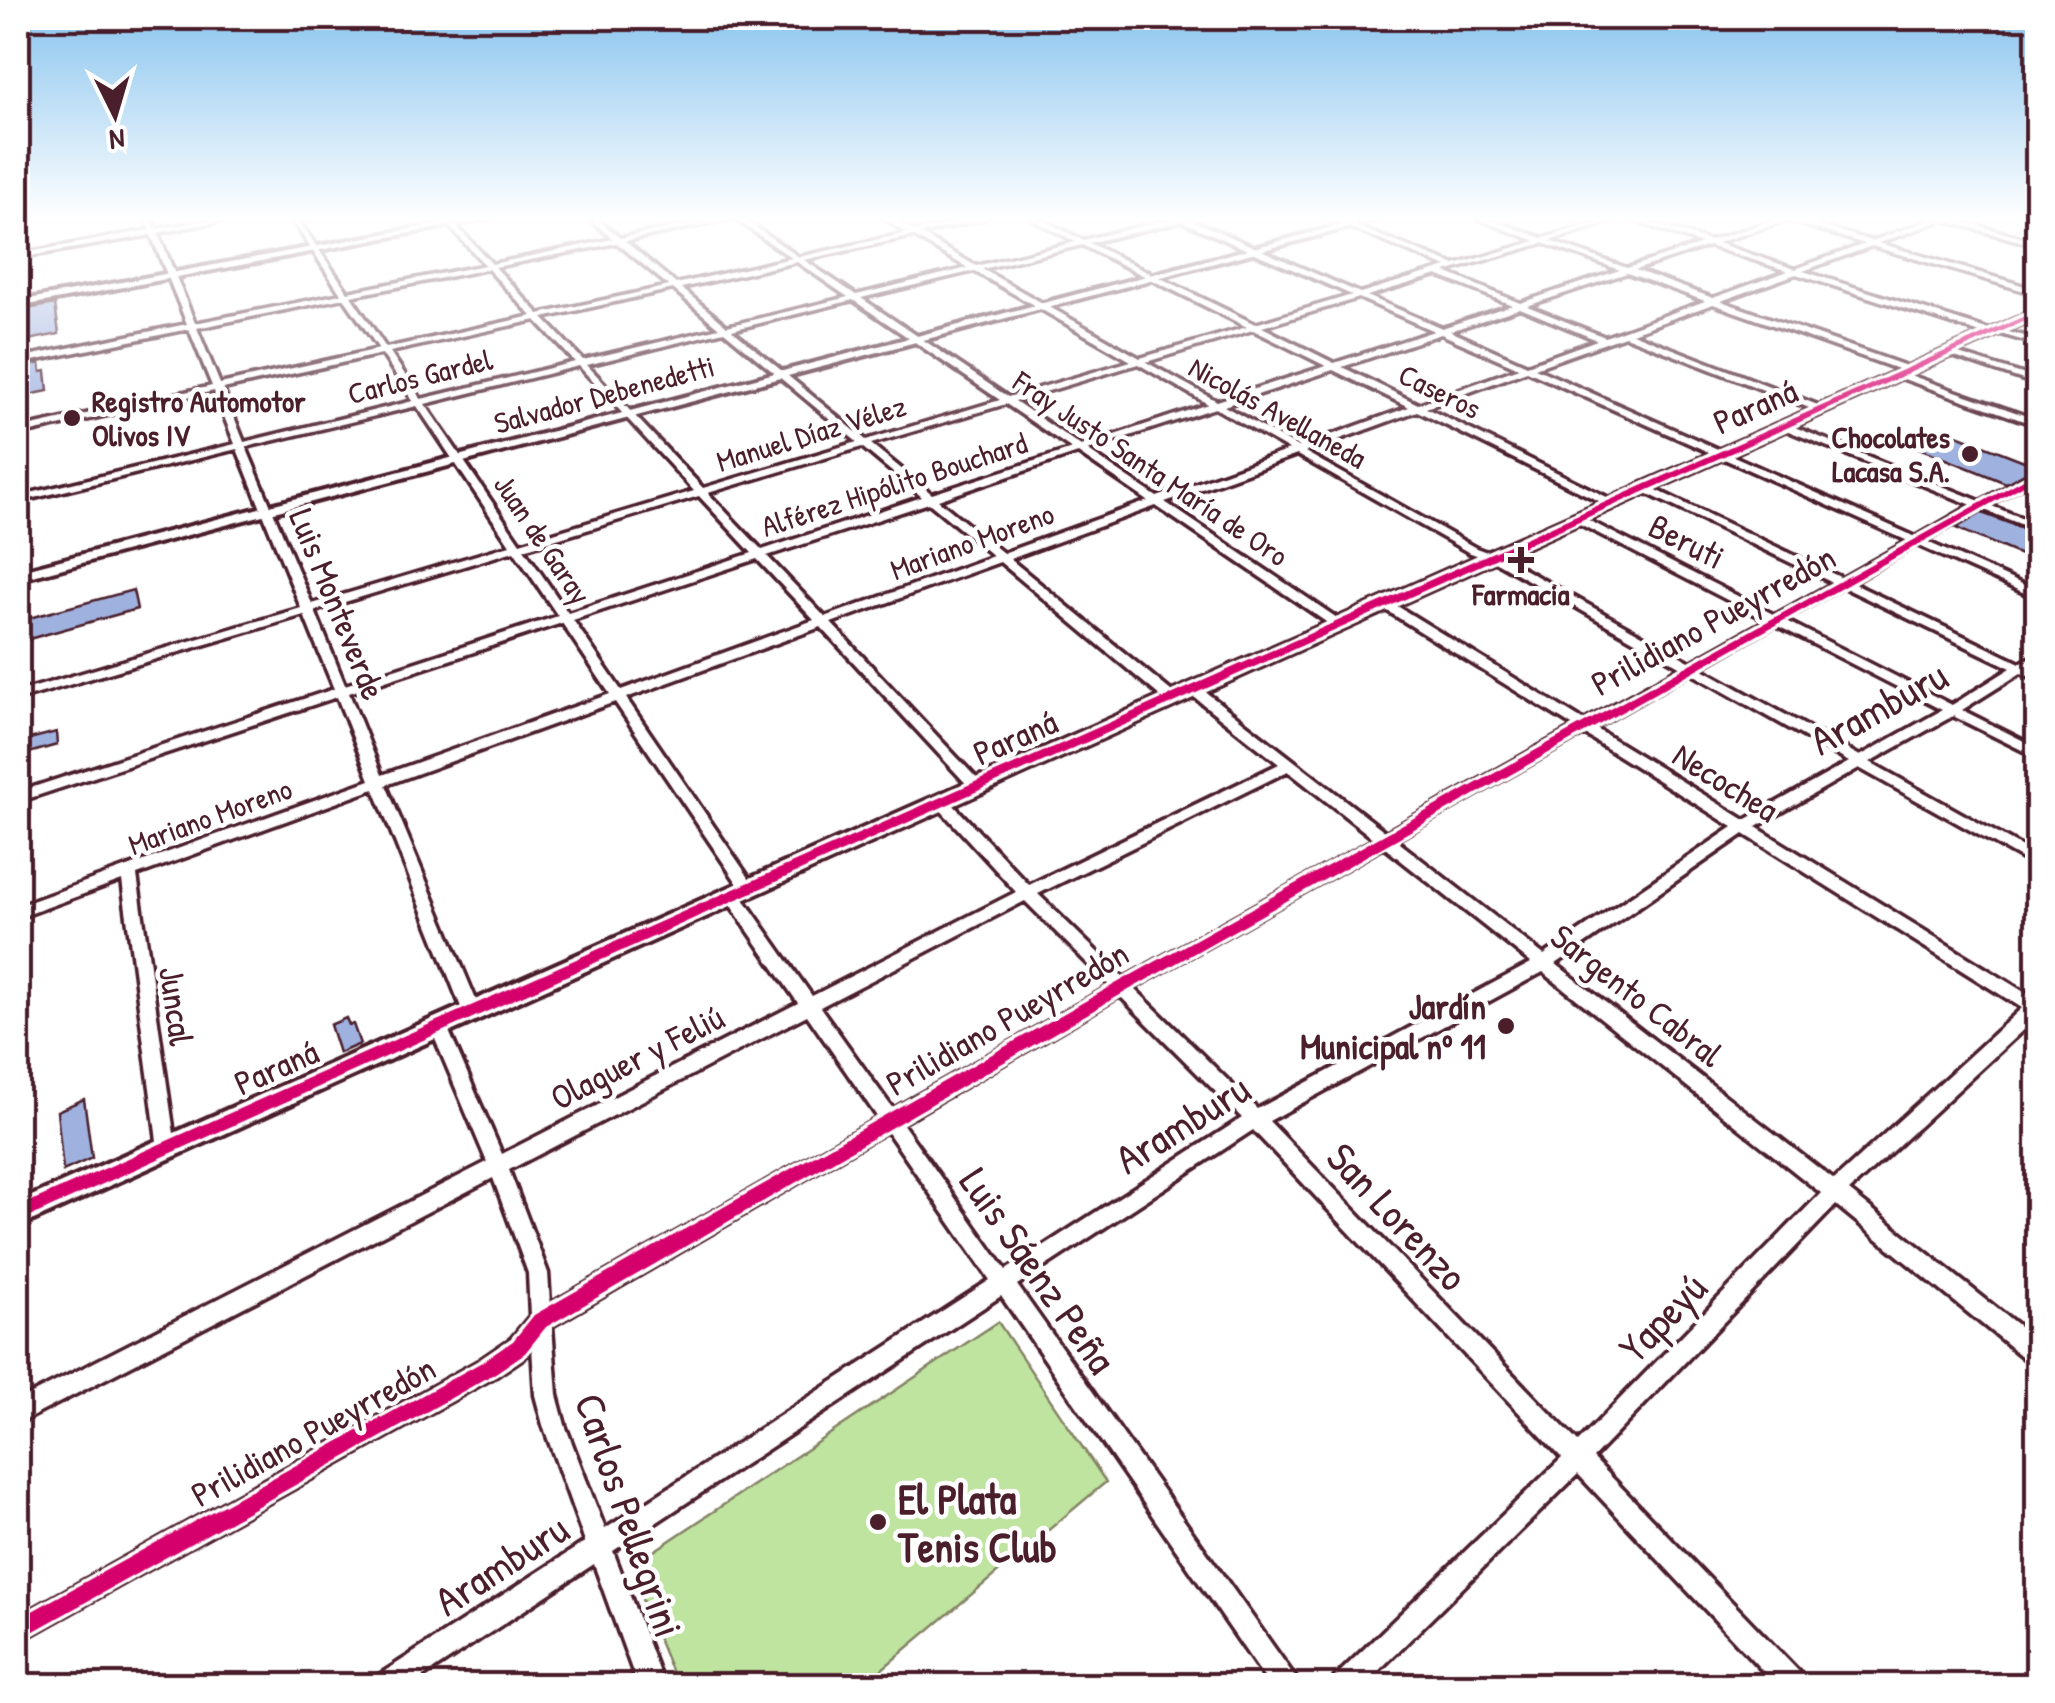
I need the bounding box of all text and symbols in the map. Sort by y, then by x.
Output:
north arrow [65,65,165,165]
text: N [108,120,126,159]
street label: Carlos Gardel [344,339,496,413]
street label: Salvador Debenedetti [489,345,719,443]
street label: Nicolás Avellaneda [1182,347,1374,477]
street label: Caseros [1392,354,1488,428]
street label: Fray Justo Santa María de Oro [1005,360,1296,575]
street label: Paraná [1706,367,1805,445]
place label: Registro Automotor Olivos IV [92,381,306,455]
street label: Manuel Díaz Vélez [711,385,911,481]
marker: Registro Automotor Olivos IV [61,407,83,429]
place label: Chocolates Lacasa S.A. [1832,417,1950,491]
street label: Alférez Hipólito Bouchard [756,422,1032,546]
marker: Chocolates Lacasa S.A. [1959,443,1981,465]
street label: Juan de Garay [485,466,601,612]
street label: Mariano Moreno [885,493,1059,589]
street label: Luis Monteverde [278,502,398,707]
street label: Beruti [1641,502,1733,580]
street label: Prilidiano Pueyrredón [1582,533,1844,707]
marker: Farmacia [1510,549,1532,571]
place label: Farmacia [1472,574,1570,614]
street label: Aramburu [1799,646,1957,768]
street label: Paraná [966,698,1065,776]
street label: Necochea [1664,731,1788,833]
street label: Mariano Moreno [123,768,297,864]
street label: Sargento Cabral [1541,913,1733,1078]
street label: Prilidiano Pueyrredón [877,930,1137,1106]
street label: Juncal [148,963,206,1049]
place label: Jardín Municipal nº 11 [1300,983,1486,1071]
street label: Olaguer y Feliú [542,993,732,1121]
marker: Jardín Municipal nº 11 [1495,1015,1517,1037]
street label: Paraná [227,1028,326,1106]
street label: Aramburu [1104,1059,1260,1187]
street label: San Lorenzo [1315,1129,1481,1303]
street label: Luis Sáenz Peña [947,1156,1131,1384]
street label: Yapeyú [1605,1260,1719,1374]
street label: Prilidiano Pueyrredón [182,1344,444,1518]
street label: Carlos Pellegrini [562,1386,698,1644]
place label: El Plata Tenis Club [897,1470,1057,1575]
street label: Aramburu [423,1499,579,1628]
marker: El Plata Tenis Club [867,1511,889,1533]

